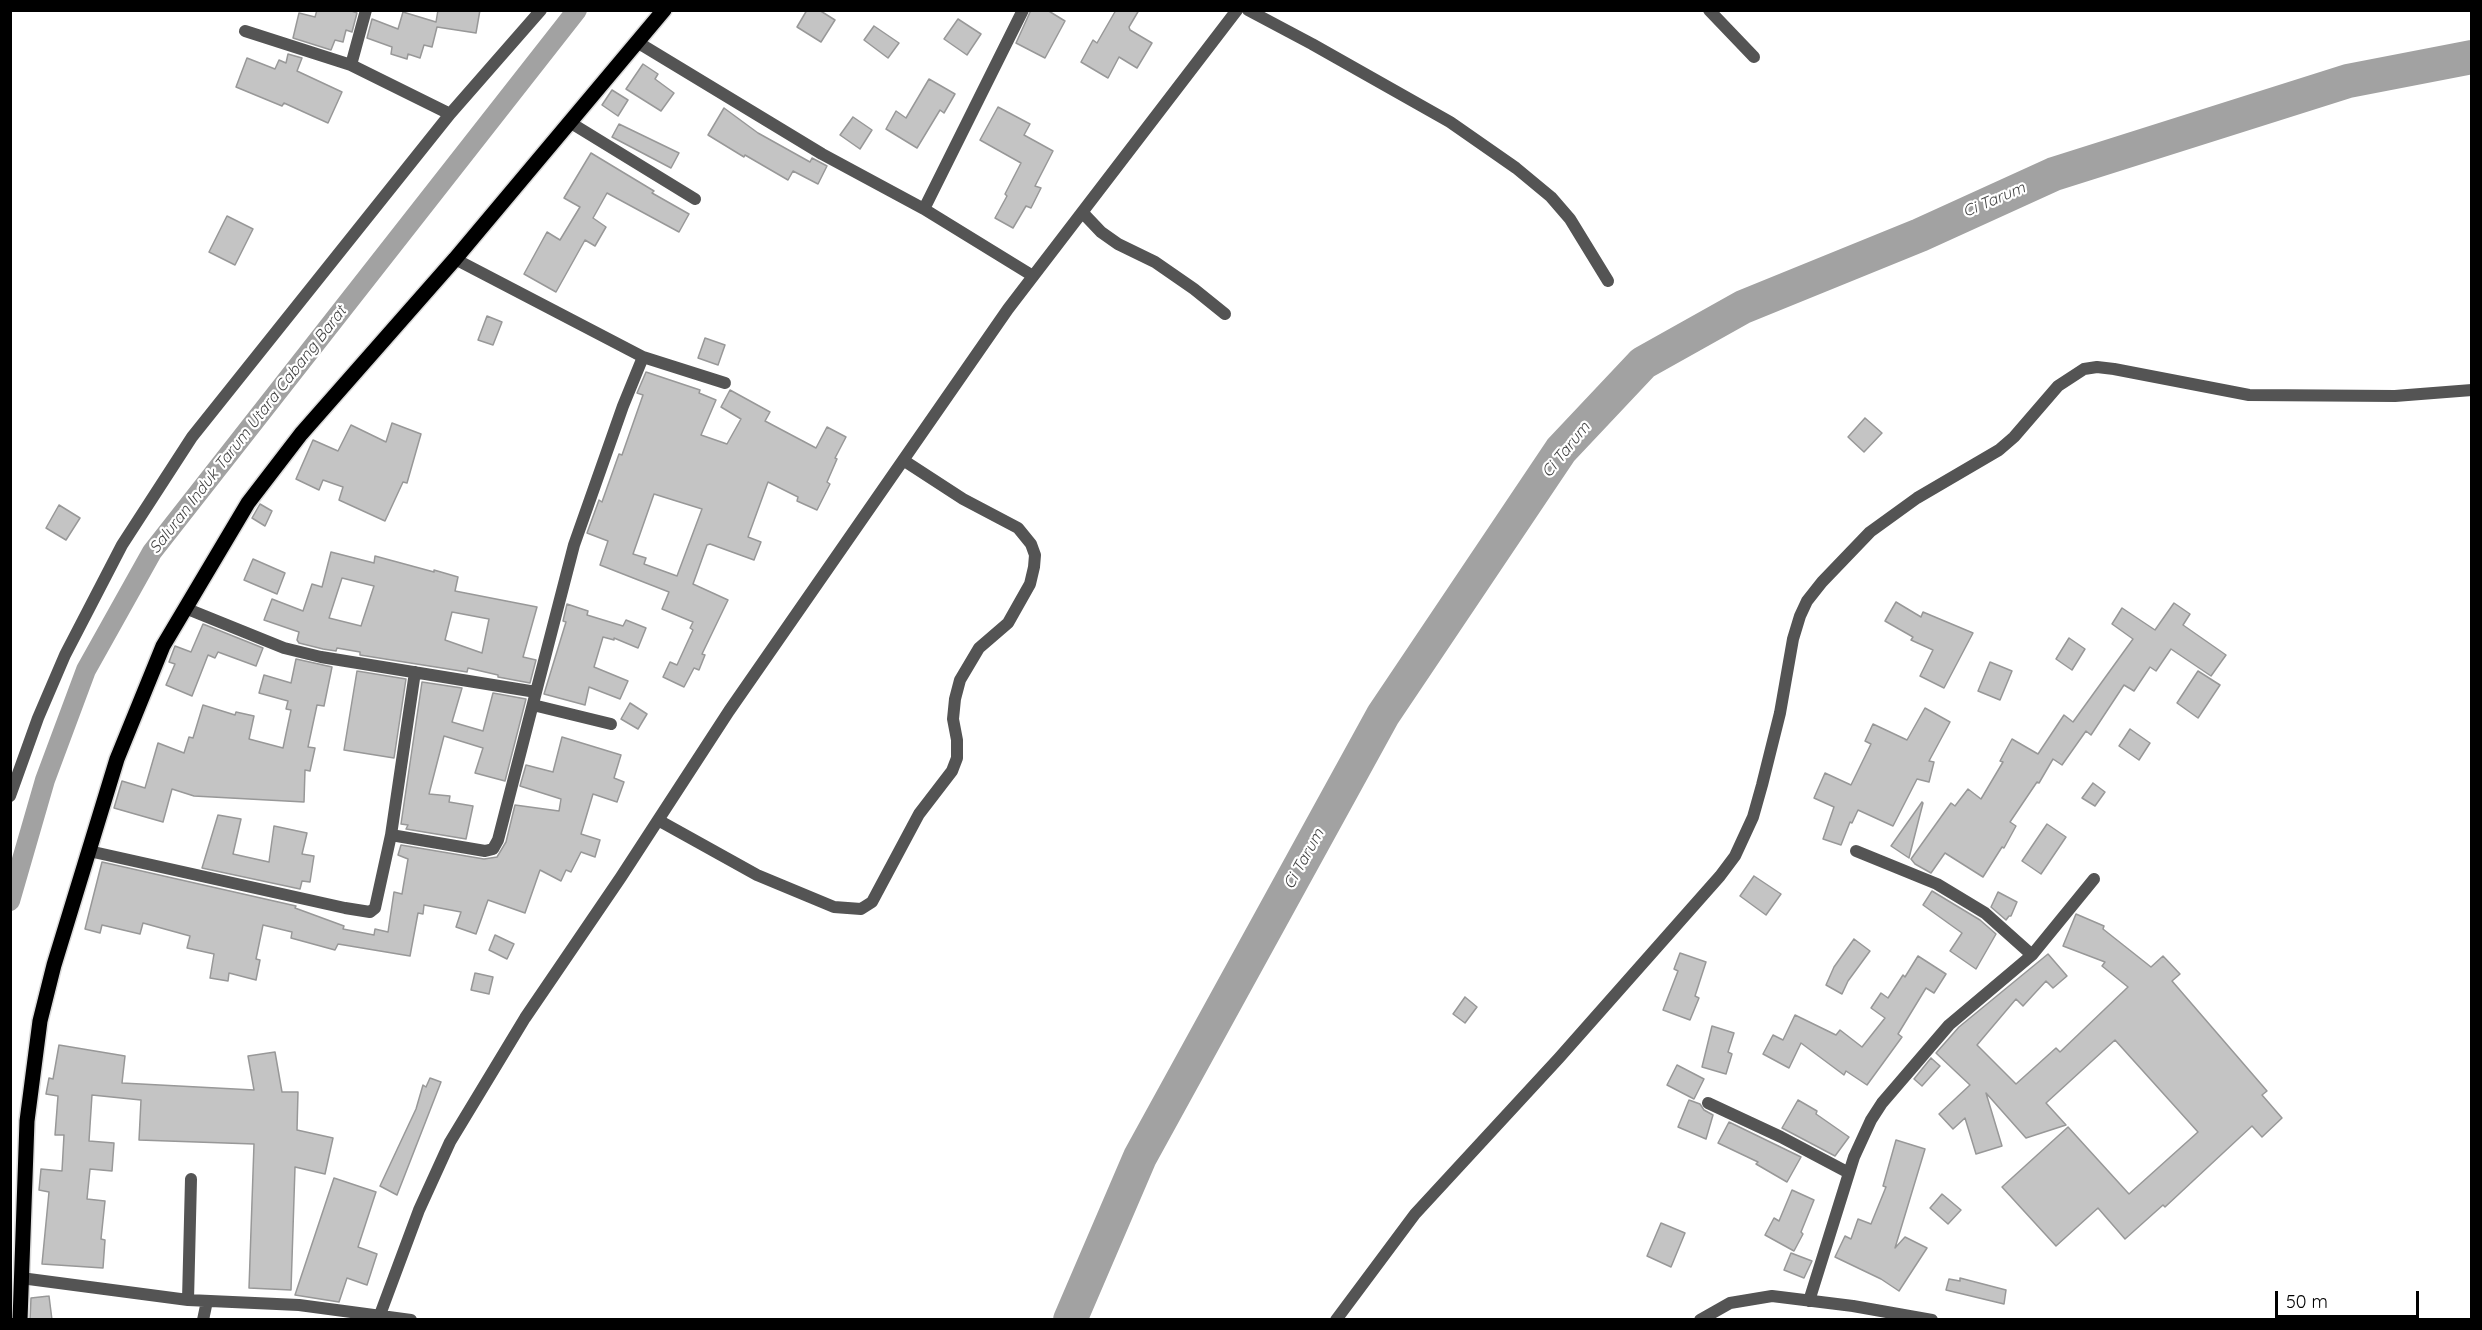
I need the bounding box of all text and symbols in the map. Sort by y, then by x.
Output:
water label: Ci Tarum [1960,178,2028,222]
water label: Saluran Induk Tarum Utara Cabang Barat [145,302,351,558]
water label: Ci Tarum [1538,418,1594,482]
water label: Ci Tarum [1280,826,1328,892]
scale bar [2278,1279,2422,1317]
text: 50 m [2286,1290,2328,1313]

